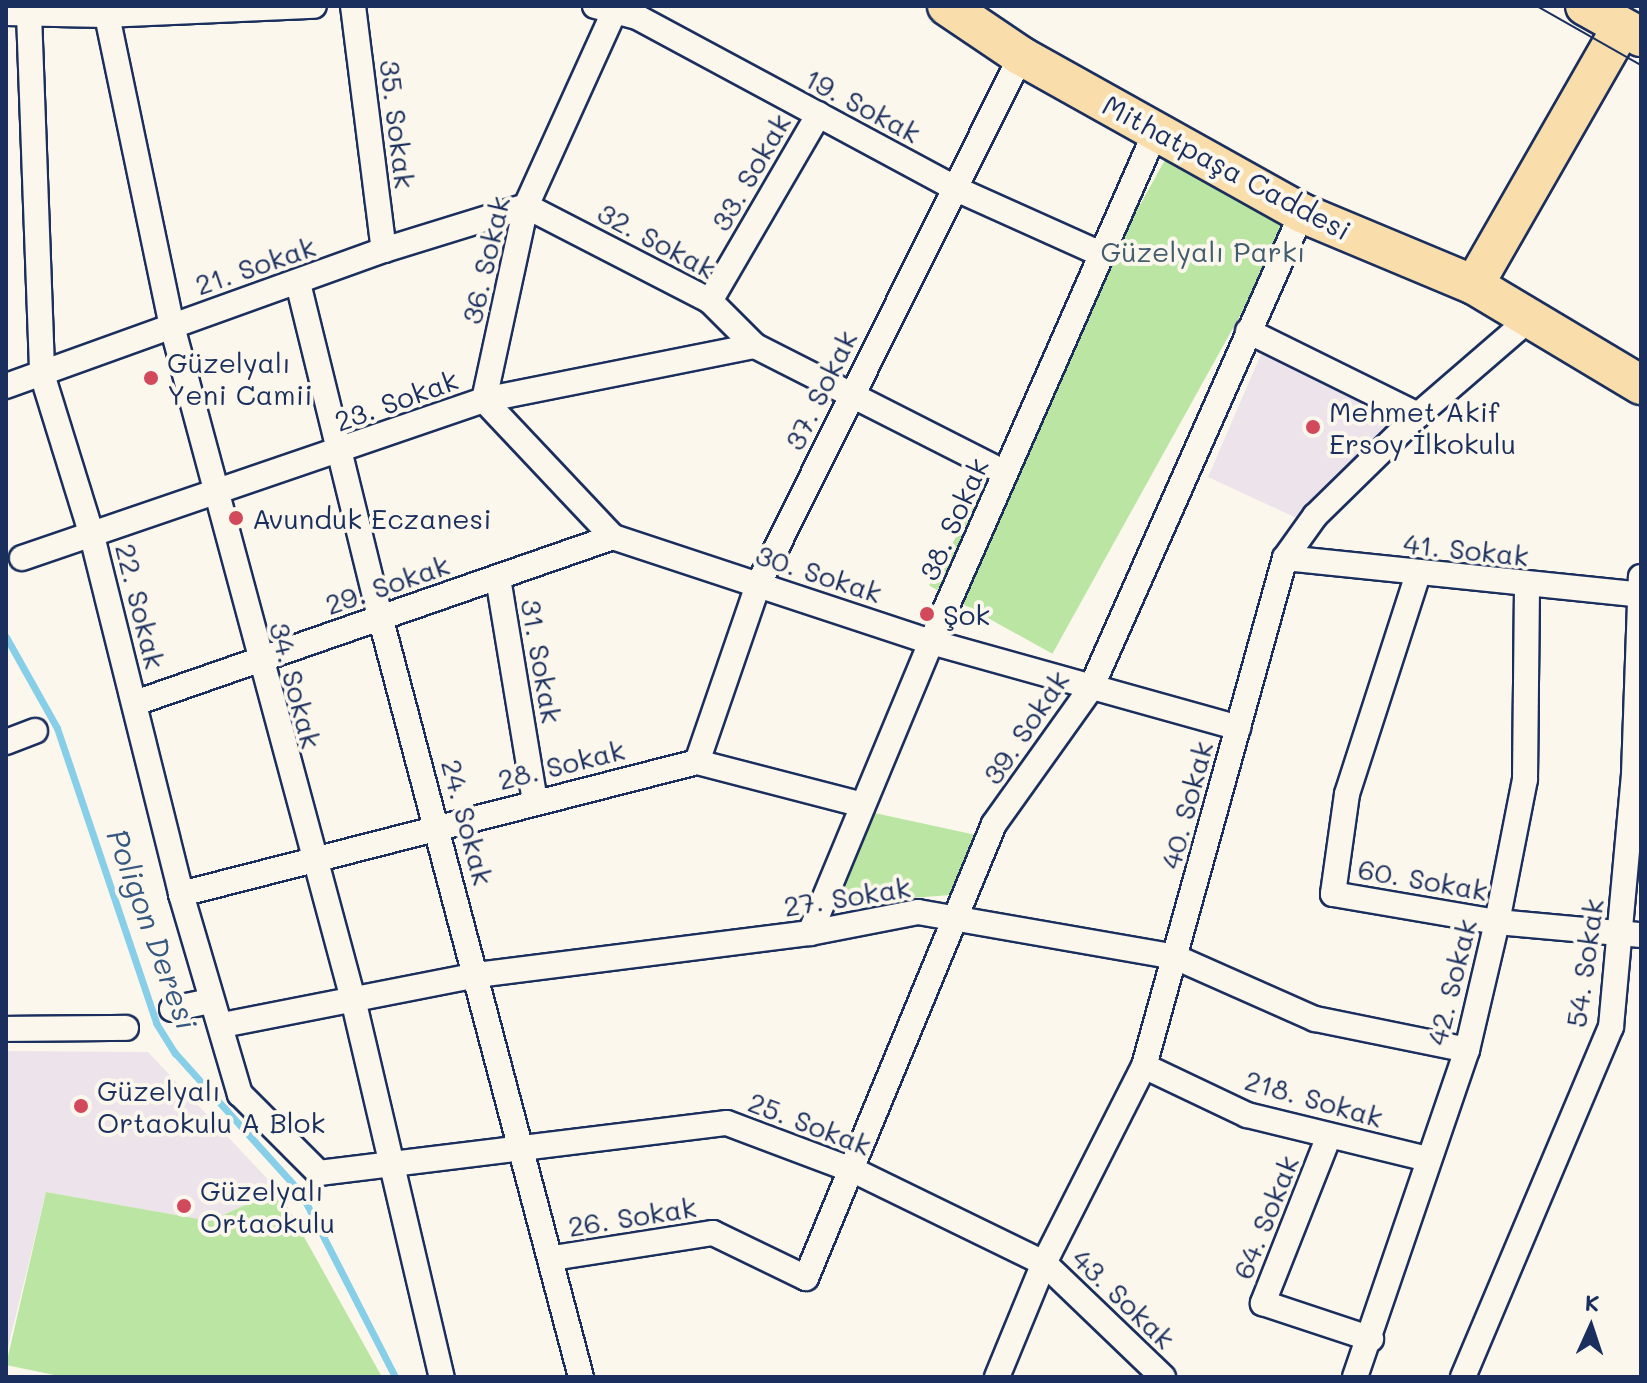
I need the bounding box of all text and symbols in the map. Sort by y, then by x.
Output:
street label: 35. Sokak [373,58,423,190]
street label: 19. Sokak [800,61,926,149]
street label: Mithatpaşa Caddesi [1097,87,1357,247]
street label: 33. Sokak [703,107,797,237]
street label: 36. Sokak [454,193,516,327]
street label: 32. Sokak [592,195,722,285]
street label: 21. Sokak [190,229,320,301]
park label: Güzelyalı Parkı [1100,234,1306,268]
street label: 37. Sokak [777,325,863,455]
place label: Güzelyalı Yeni Camii [167,345,313,411]
street label: 23. Sokak [330,362,462,438]
marker: Güzelyalı Yeni Camii [142,369,160,387]
place label: Mehmet Akif Ersoy İlkokulu [1329,394,1516,460]
marker: Mehmet Akif Ersoy İlkokulu [1304,418,1322,436]
street label: 38. Sokak [911,453,995,585]
place label: Avunduk Eczanesi [252,501,492,535]
marker: Avunduk Eczanesi [227,509,245,527]
street label: 41. Sokak [1402,526,1530,572]
street label: 30. Sokak [752,537,886,609]
street label: 22. Sokak [109,540,173,672]
street label: 29. Sokak [321,547,453,621]
street label: 31. Sokak [515,596,569,726]
place label: Şok [943,597,990,631]
marker: Şok [918,605,936,623]
street label: 34. Sokak [263,618,329,752]
street label: 39. Sokak [975,664,1075,790]
street label: 28. Sokak [494,732,628,796]
street label: 40. Sokak [1153,738,1219,872]
street label: 24. Sokak [435,755,501,889]
water label: Poligon Deresi [100,824,206,1034]
street label: 60. Sokak [1356,851,1490,907]
street label: 27. Sokak [781,869,913,923]
street label: 54. Sokak [1558,897,1610,1029]
street label: 42. Sokak [1419,915,1483,1049]
street label: 218. Sokak [1241,1062,1387,1134]
place label: Güzelyalı Ortaokulu A Blok [97,1073,325,1139]
street label: 25. Sokak [744,1084,876,1162]
marker: Güzelyalı Ortaokulu A Blok [72,1097,90,1115]
street label: 64. Sokak [1225,1150,1305,1284]
place label: Güzelyalı Ortaokulu [200,1173,335,1239]
street label: 26. Sokak [566,1189,698,1243]
marker: Güzelyalı Ortaokulu [175,1197,193,1215]
street label: 43. Sokak [1066,1241,1182,1355]
north arrow [1551,1287,1631,1367]
text: K [1584,1288,1600,1317]

